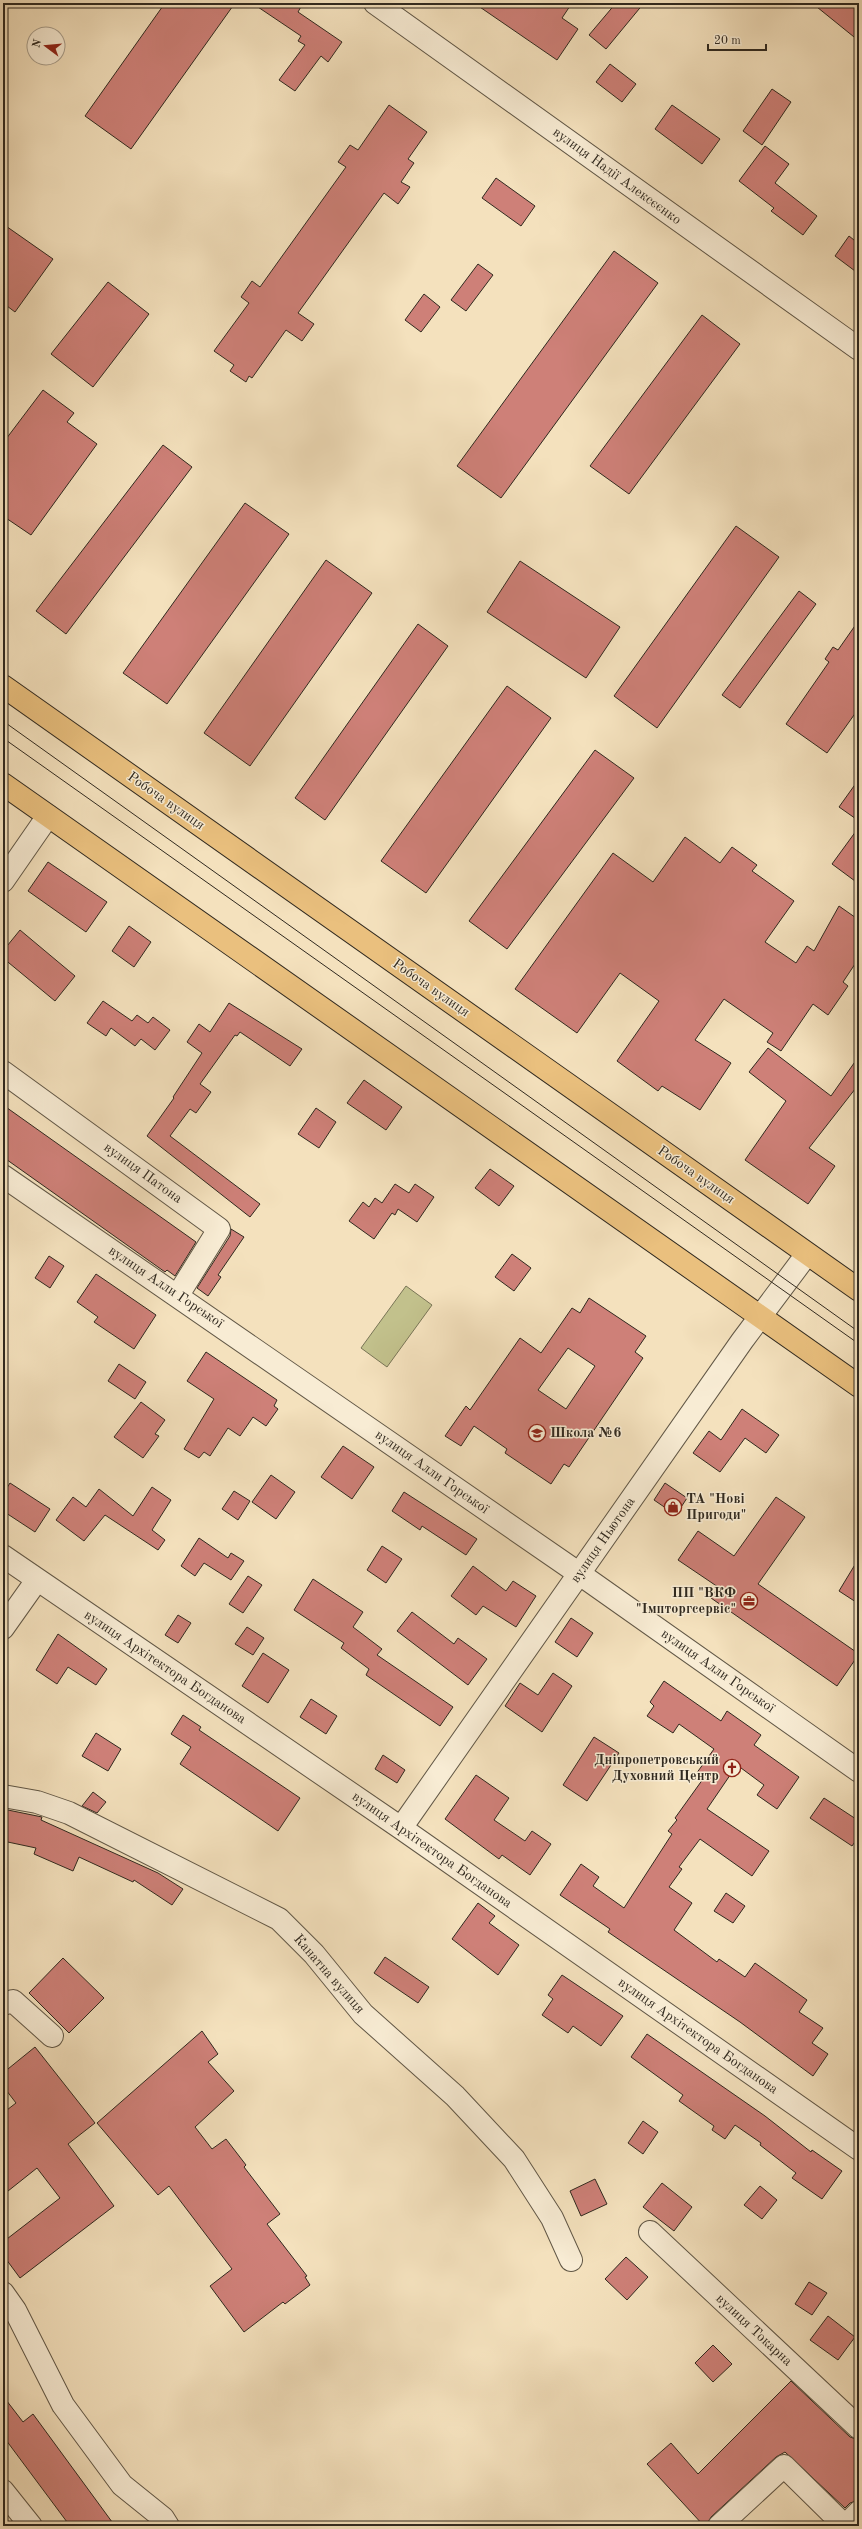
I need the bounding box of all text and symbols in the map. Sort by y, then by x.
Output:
north arrow [26,26,66,66]
scale bar [708,26,766,52]
text: 20 m [714,35,741,47]
text: N [31,38,44,49]
street label: вулиця Надії Алексєєнко [550,125,684,227]
street label: Робоча вулиця [125,769,207,833]
street label: Робоча вулиця [390,956,472,1020]
street label: вулиця Патона [101,1140,185,1206]
street label: Робоча вулиця [655,1143,737,1207]
street label: вулиця Алли Горської [106,1243,226,1331]
school or university icon: Школа №6 [527,1423,547,1443]
place label: Школа №6 [550,1426,621,1440]
street label: вулиця Алли Горської [373,1427,491,1517]
place label: ТА "Нові Пригоди" [686,1492,746,1522]
street label: вулиця Ньютона [568,1495,638,1585]
shop icon: ТА "Нові Пригоди" [663,1497,683,1517]
place label: ПП "ВКФ "Імпторгсервіс" [636,1586,736,1616]
office icon: ПП "ВКФ "Імпторгсервіс" [739,1591,759,1611]
street label: вулиця Архітектора Богданова [82,1608,248,1726]
street label: вулиця Алли Горської [659,1626,777,1716]
place label: Дніпропетровський Духовний Центр [594,1753,719,1783]
church icon: Дніпропетровський Духовний Центр [722,1758,742,1778]
street label: вулиця Архітектора Богданова [349,1789,515,1911]
street label: Канатна вулиця [291,1932,367,2016]
street label: вулиця Архітектора Богданова [615,1975,781,2097]
street label: вулиця Токарна [713,2291,795,2369]

